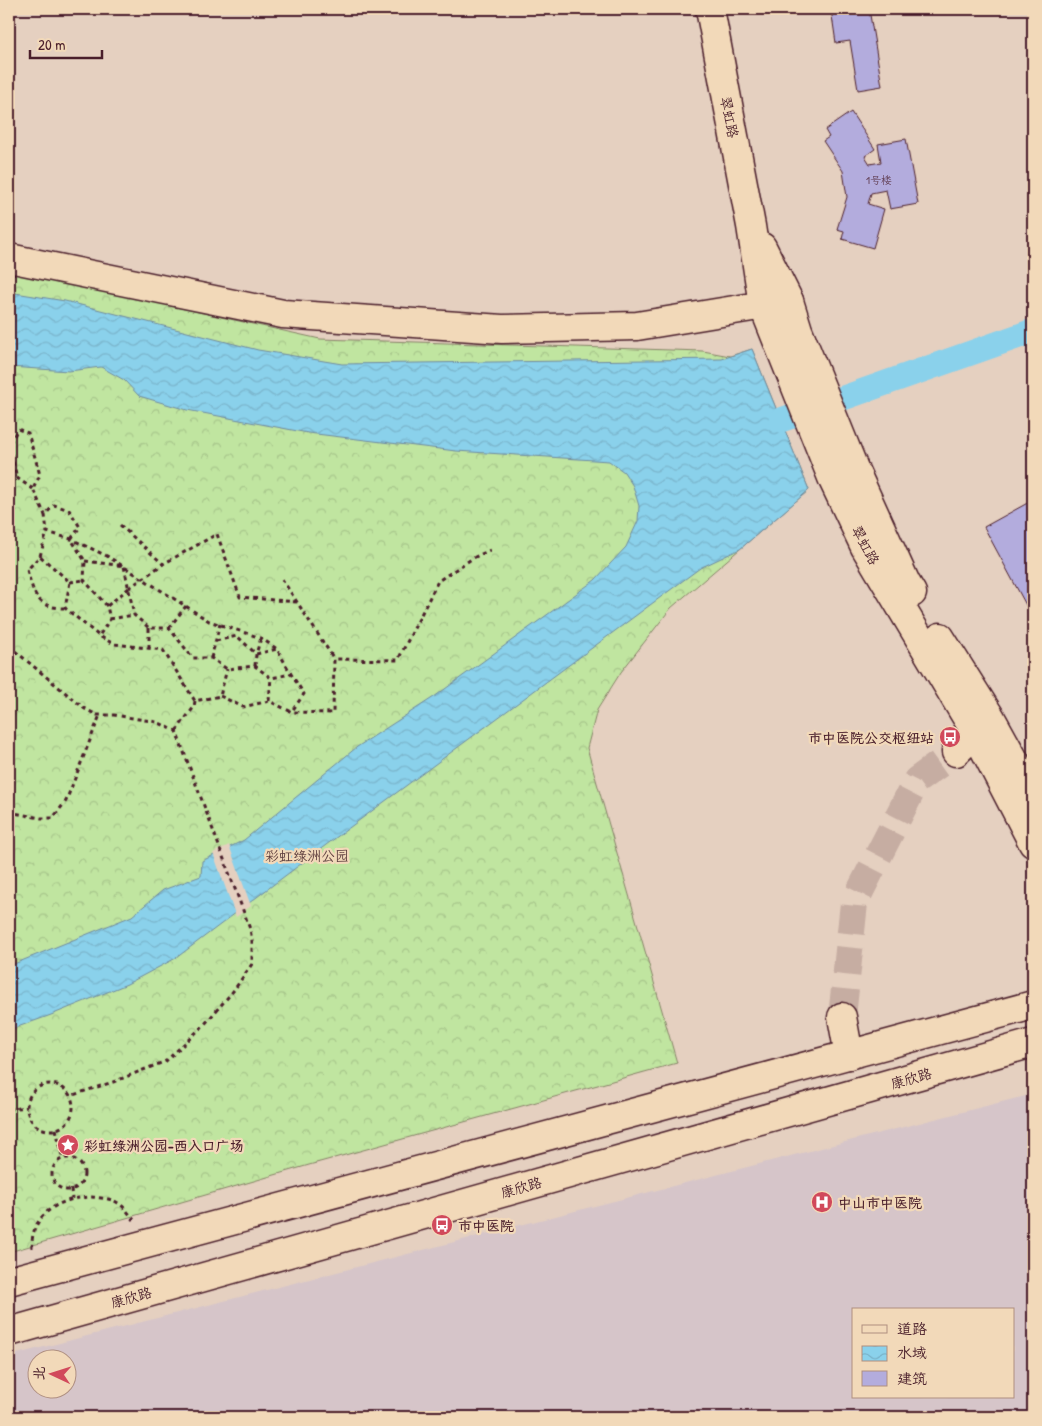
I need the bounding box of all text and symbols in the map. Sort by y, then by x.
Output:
scale bar [30,28,102,60]
text: 20 m [38,34,65,55]
street label: 翠虹路 [717,95,743,139]
house number: 1号楼 [866,173,892,187]
street label: 翠虹路 [848,522,884,568]
bus stop icon: 市中医院公交枢纽站 [938,725,962,749]
place label: 市中医院公交枢纽站 [808,728,934,747]
park label: 彩虹绿洲公园 [265,846,349,865]
street label: 康欣路 [888,1063,934,1093]
place icon: 彩虹绿洲公园-西入口广场 [56,1133,80,1157]
place label: 彩虹绿洲公园-西入口广场 [84,1136,244,1155]
street label: 康欣路 [498,1172,544,1202]
hospital icon: 中山市中医院 [810,1190,834,1214]
place label: 中山市中医院 [838,1193,922,1212]
bus stop icon: 市中医院 [430,1213,454,1237]
place label: 市中医院 [458,1216,514,1235]
street label: 康欣路 [108,1282,154,1312]
legend [852,1308,1014,1398]
text: 道路 [897,1318,927,1339]
text: 水域 [897,1342,927,1363]
north arrow [28,1348,78,1398]
text: 北 [29,1365,48,1381]
text: 建筑 [897,1368,927,1389]

